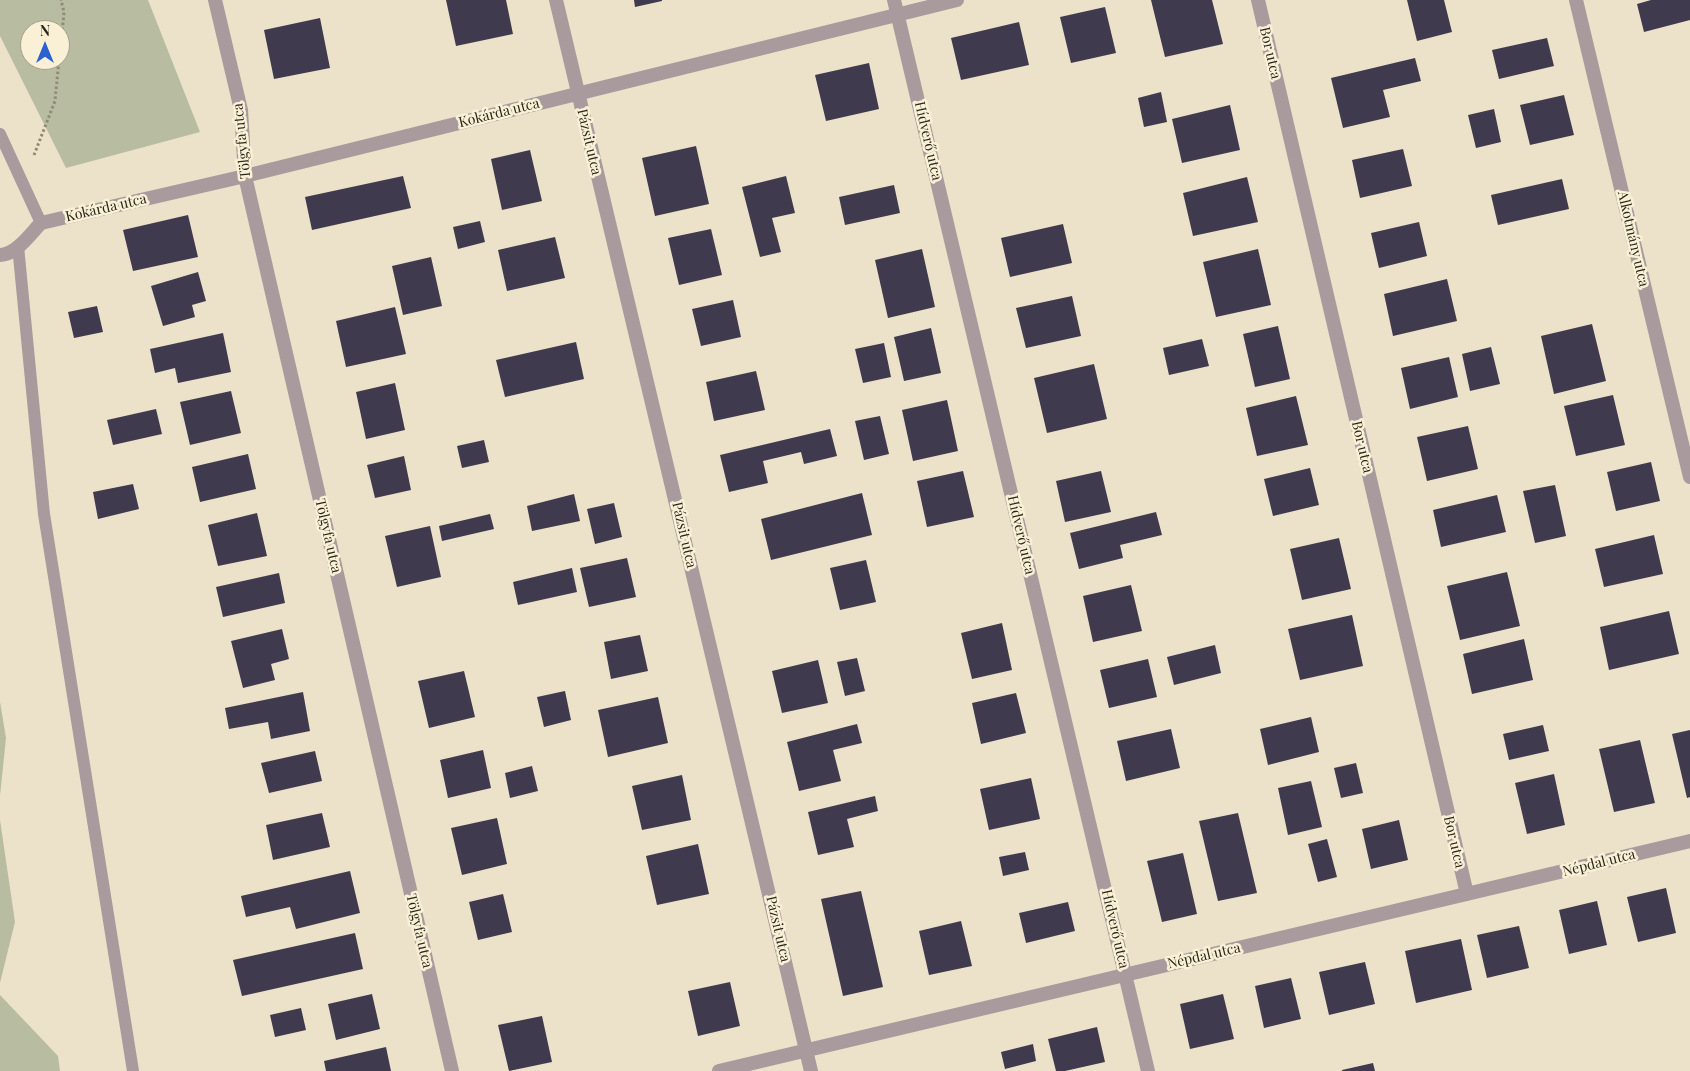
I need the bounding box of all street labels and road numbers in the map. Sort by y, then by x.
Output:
street label: Bor utca [1256,25,1284,81]
street label: Kokárda utca [457,95,541,131]
street label: Hídverő utca [911,100,945,182]
street label: Tölgyfa utca [230,102,254,180]
street label: Pázsit utca [573,107,605,177]
street label: Alkotmány utca [1614,189,1652,289]
street label: Kokárda utca [64,191,148,225]
street label: Bor utca [1348,419,1376,475]
street label: Hídverő utca [1004,494,1038,576]
street label: Tölgyfa utca [311,497,345,575]
street label: Pázsit utca [668,500,700,570]
street label: Bor utca [1440,814,1468,870]
street label: Népdal utca [1561,846,1637,880]
street label: Hídverő utca [1098,888,1132,970]
street label: Tölgyfa utca [402,892,436,970]
street label: Pázsit utca [762,894,794,964]
street label: Népdal utca [1166,939,1242,973]

